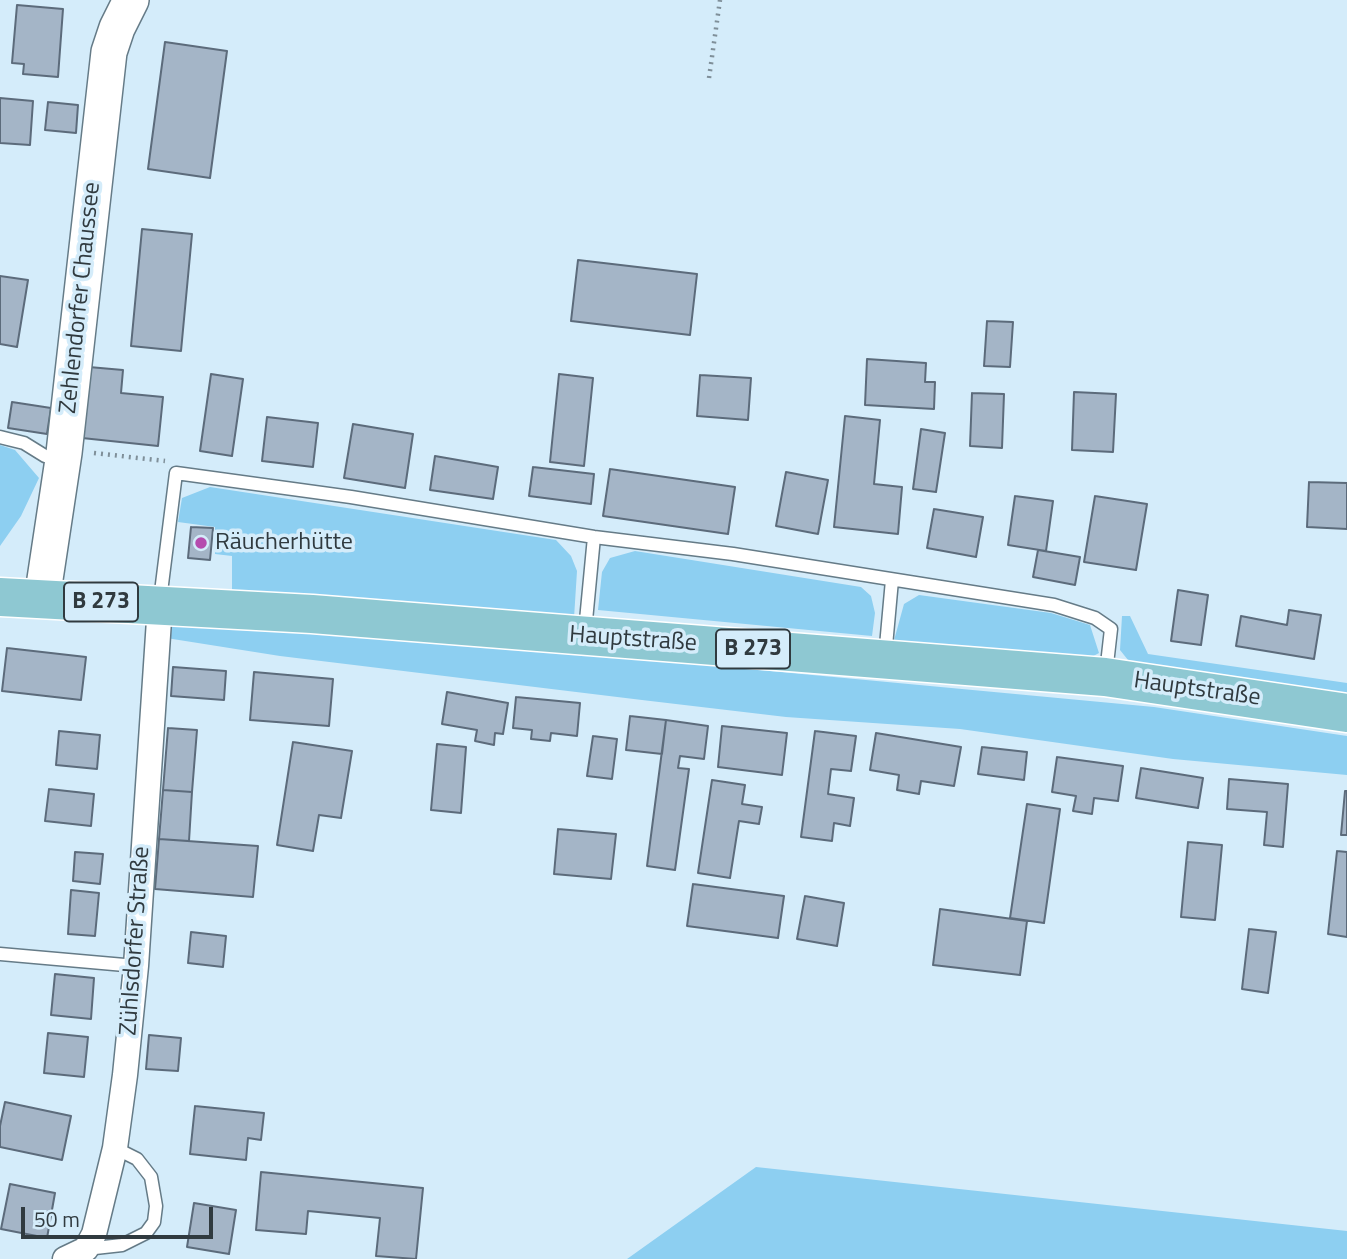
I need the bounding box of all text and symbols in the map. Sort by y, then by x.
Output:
street label: Zehlendorfer Chaussee [55,181,107,415]
place label: Räucherhütte [215,529,353,557]
marker: Räucherhütte [193,535,209,551]
road number: B 273 [64,582,138,622]
street label: Hauptstraße [568,621,698,659]
road number: B 273 [716,629,790,668]
street label: Hauptstraße [1132,667,1262,713]
street label: Zühlsdorfer Straße [115,845,157,1037]
scale bar [24,1192,217,1236]
text: 50 m [34,1203,80,1235]

